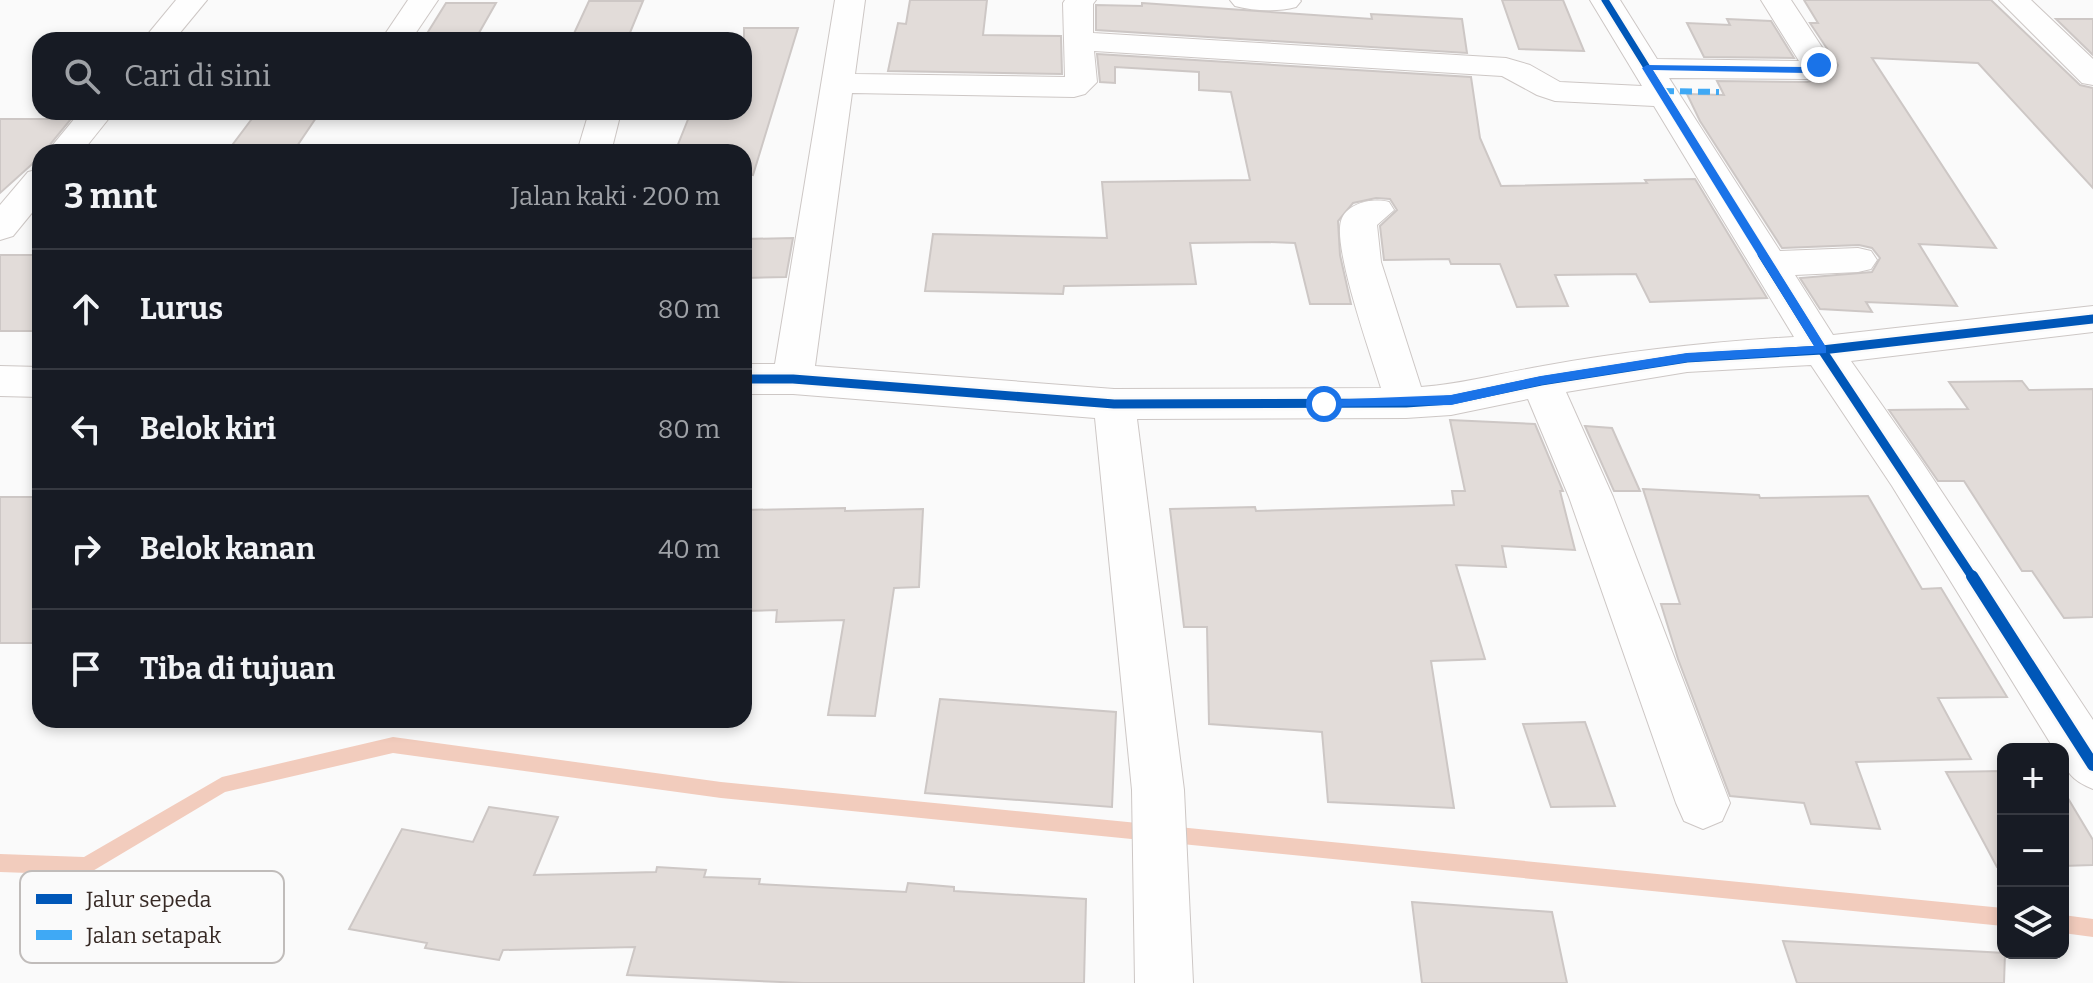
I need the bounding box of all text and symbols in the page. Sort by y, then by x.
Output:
search box [32,32,752,120]
route end [1801,47,1837,83]
icon: search [60,54,104,98]
text: Cari di sini [124,58,271,94]
text: 3 mnt [64,176,157,217]
text: Jalan kaki · 200 m [511,181,720,212]
icon: ahead [64,287,108,331]
text: Lurus [140,291,223,327]
text: 80 m [658,294,720,325]
route start [1306,386,1342,422]
icon: left [64,407,108,451]
text: Belok kiri [140,411,276,447]
text: 80 m [658,414,720,445]
icon: right [64,527,108,571]
text: Belok kanan [140,531,315,567]
text: 40 m [658,534,720,565]
icon: arrive [64,647,108,691]
text: Tiba di tujuan [140,651,335,687]
map controls [1997,743,2069,959]
button: + [1997,743,2069,815]
button: − [1997,815,2069,887]
legend [20,871,284,963]
text: Jalur sepeda [85,886,211,913]
button: layers [1997,887,2069,959]
text: Jalan setapak [85,922,222,949]

